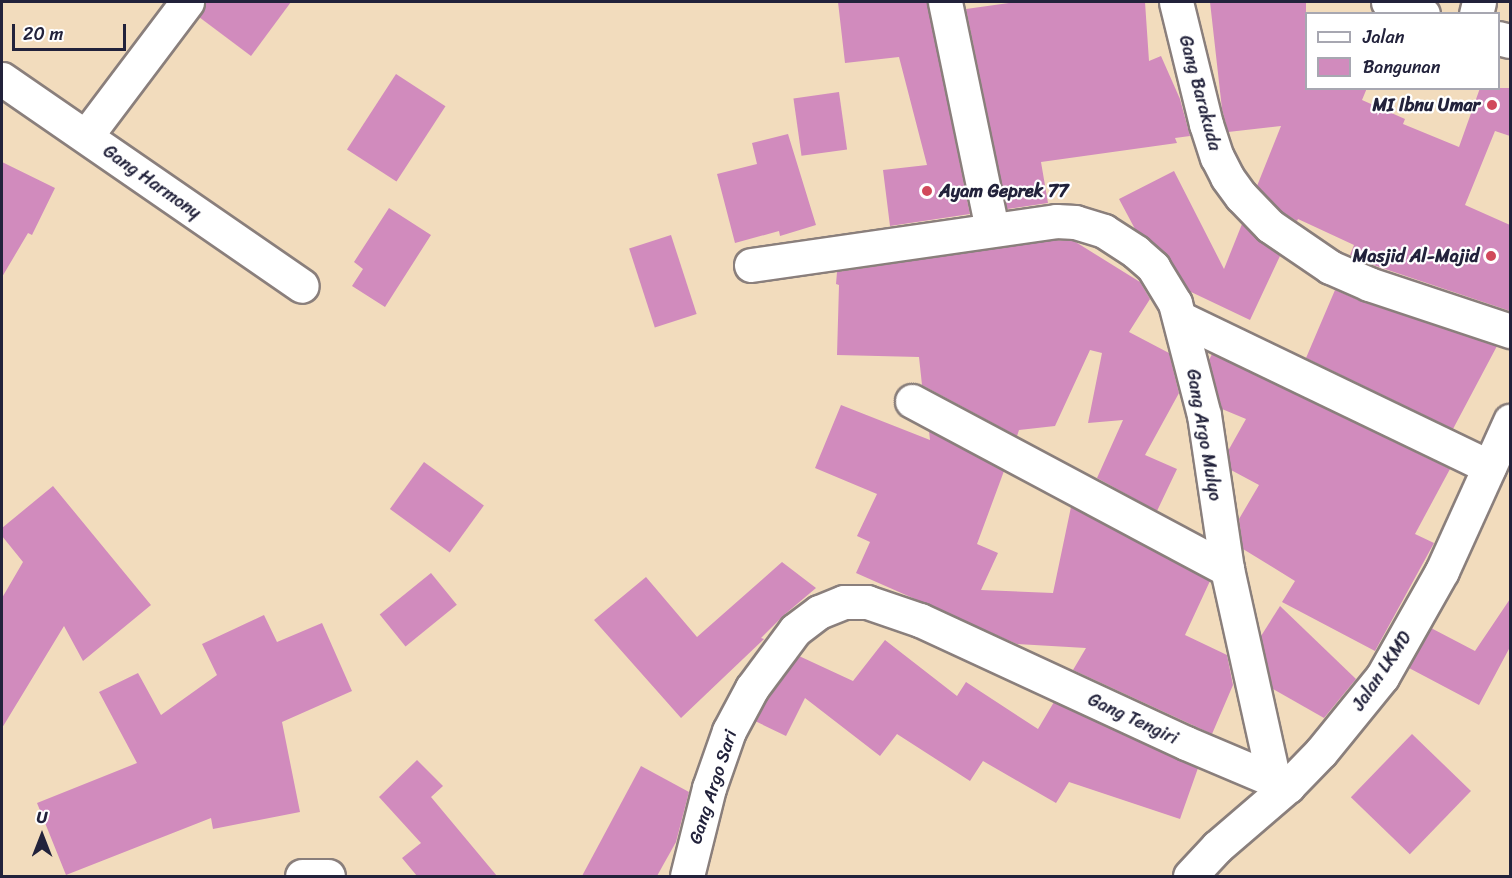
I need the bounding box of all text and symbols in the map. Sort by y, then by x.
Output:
scale bar [15,12,129,50]
legend [1305,12,1500,90]
text: 20 m [23,18,63,50]
text: Jalan [1363,21,1404,53]
street label: Gang Barakuda [1174,33,1226,153]
text: Bangunan [1363,51,1440,83]
place label: MI Ibnu Umar [1370,94,1480,116]
marker: MI Ibnu Umar [1485,98,1499,112]
street label: Gang Harmony [99,140,205,224]
place label: Ayam Geprek 77 [939,180,1069,202]
marker: Ayam Geprek 77 [920,184,934,198]
place label: Masjid Al-Majid [1353,245,1479,267]
marker: Masjid Al-Majid [1484,249,1498,263]
street label: Gang Argo Mulyo [1182,367,1226,503]
street label: Jalan LKMD [1348,627,1416,715]
street label: Gang Tengiri [1084,689,1182,749]
street label: Gang Argo Sari [684,727,742,847]
text: U [37,803,47,832]
north arrow [12,806,72,866]

